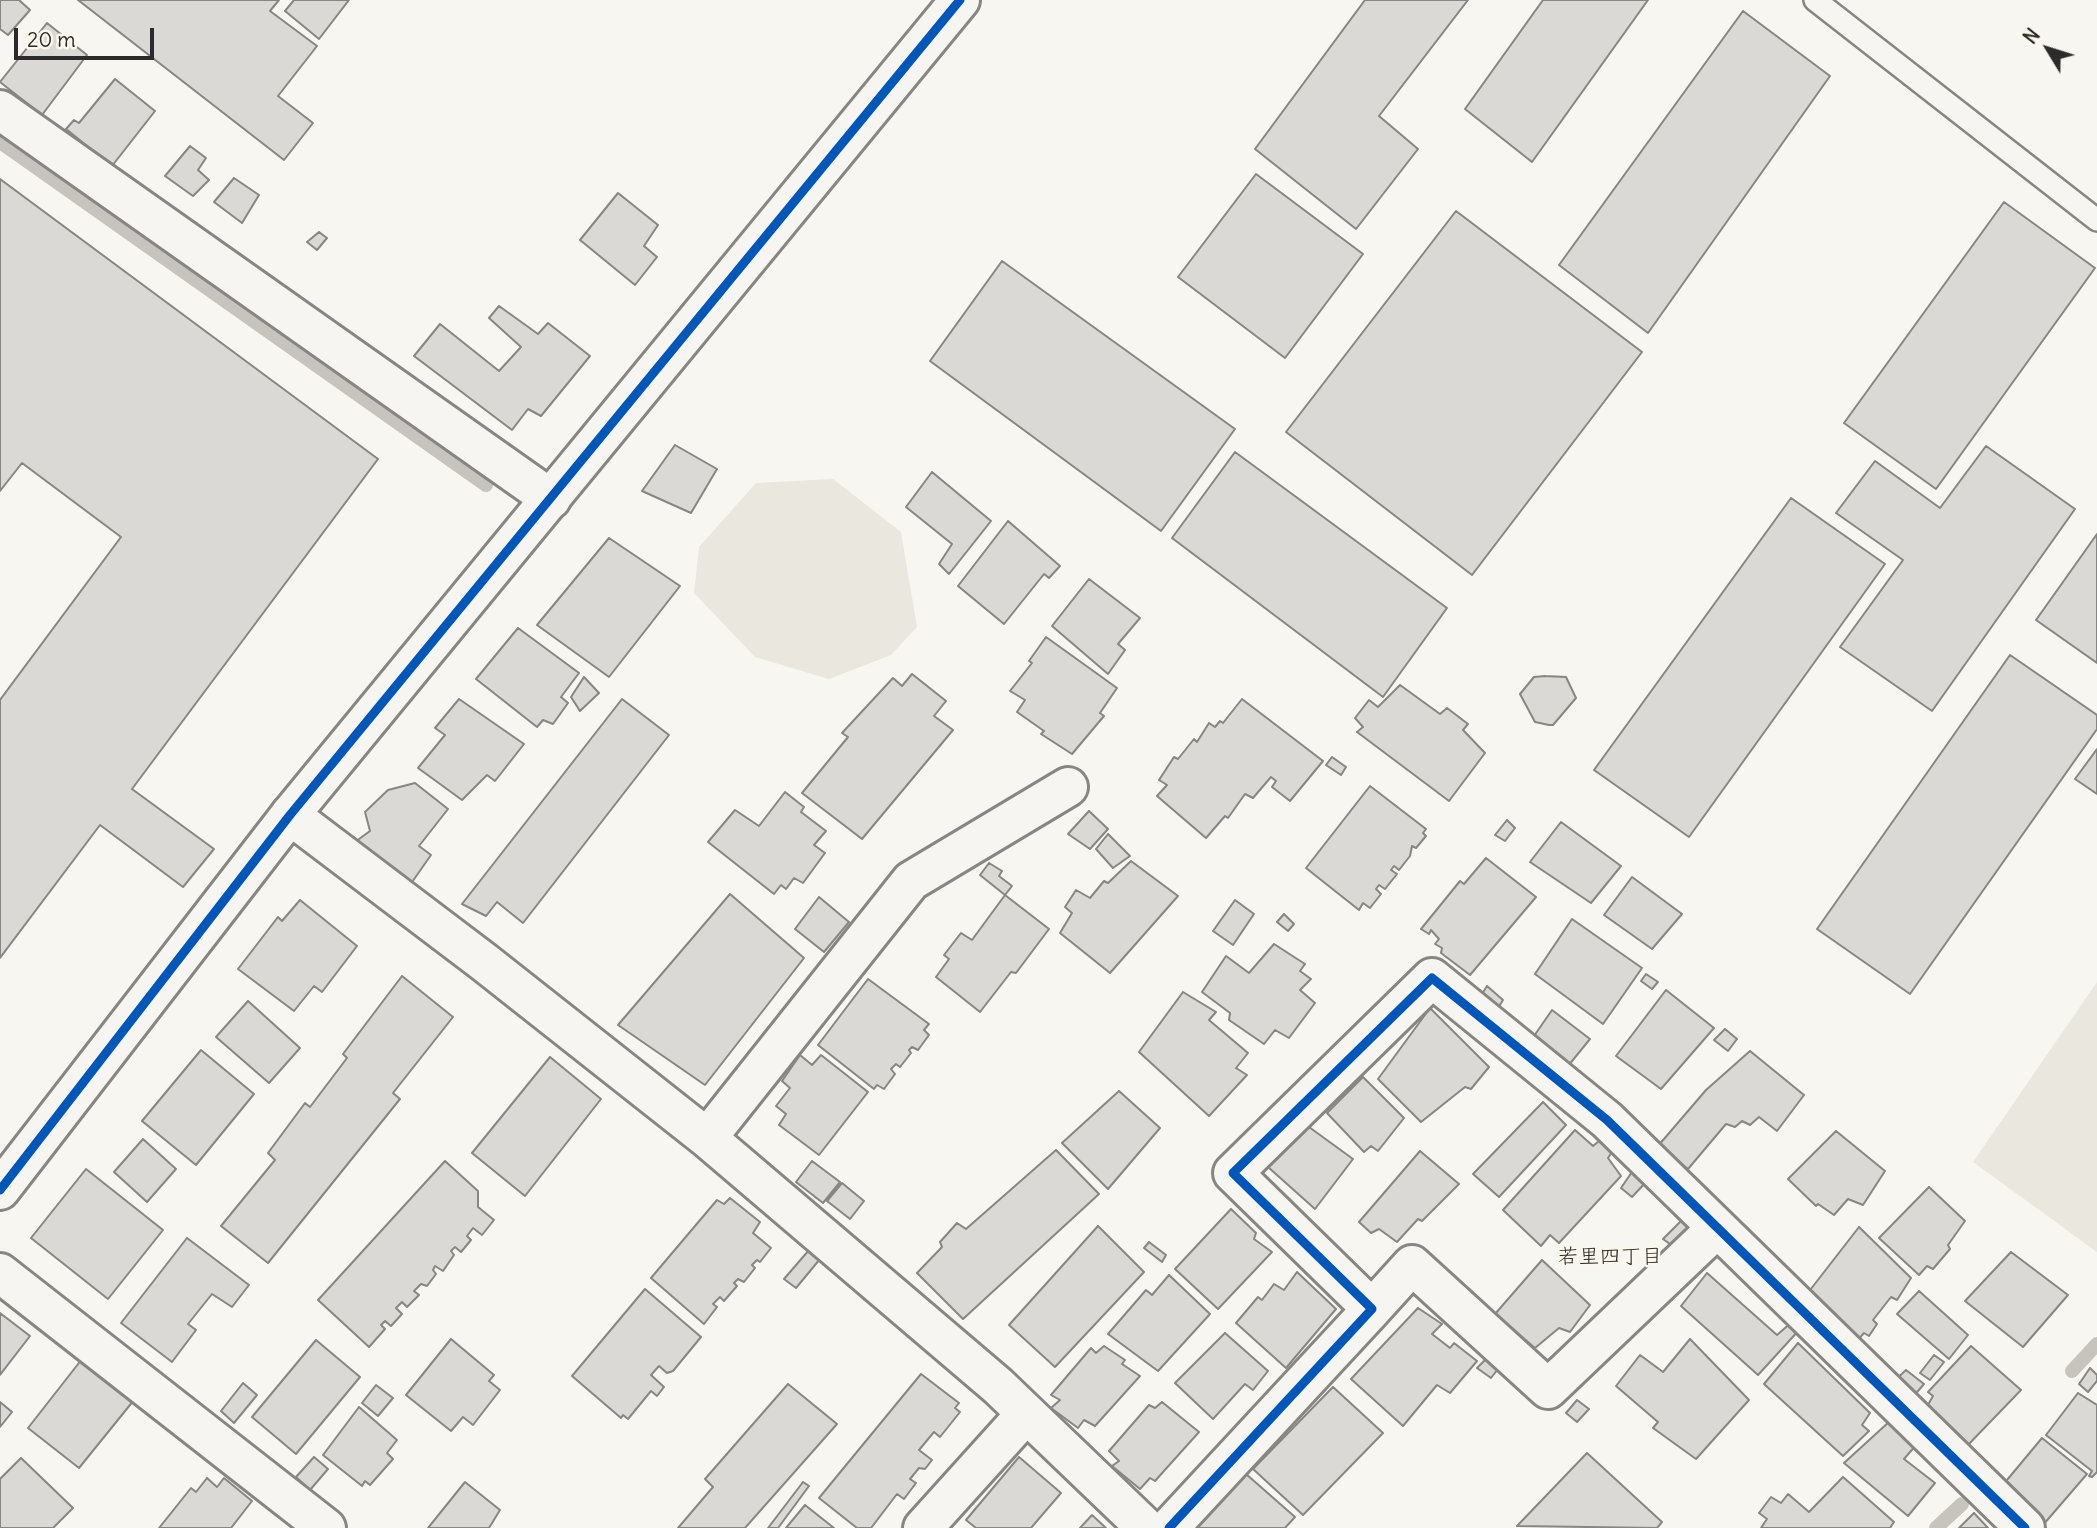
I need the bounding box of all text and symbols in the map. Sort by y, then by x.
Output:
scale bar [18,14,158,58]
north arrow [2013,14,2083,84]
text: N [2018,24,2045,49]
text: 20 m [27,26,76,53]
district label: 若里四丁目 [1558,1244,1662,1270]

